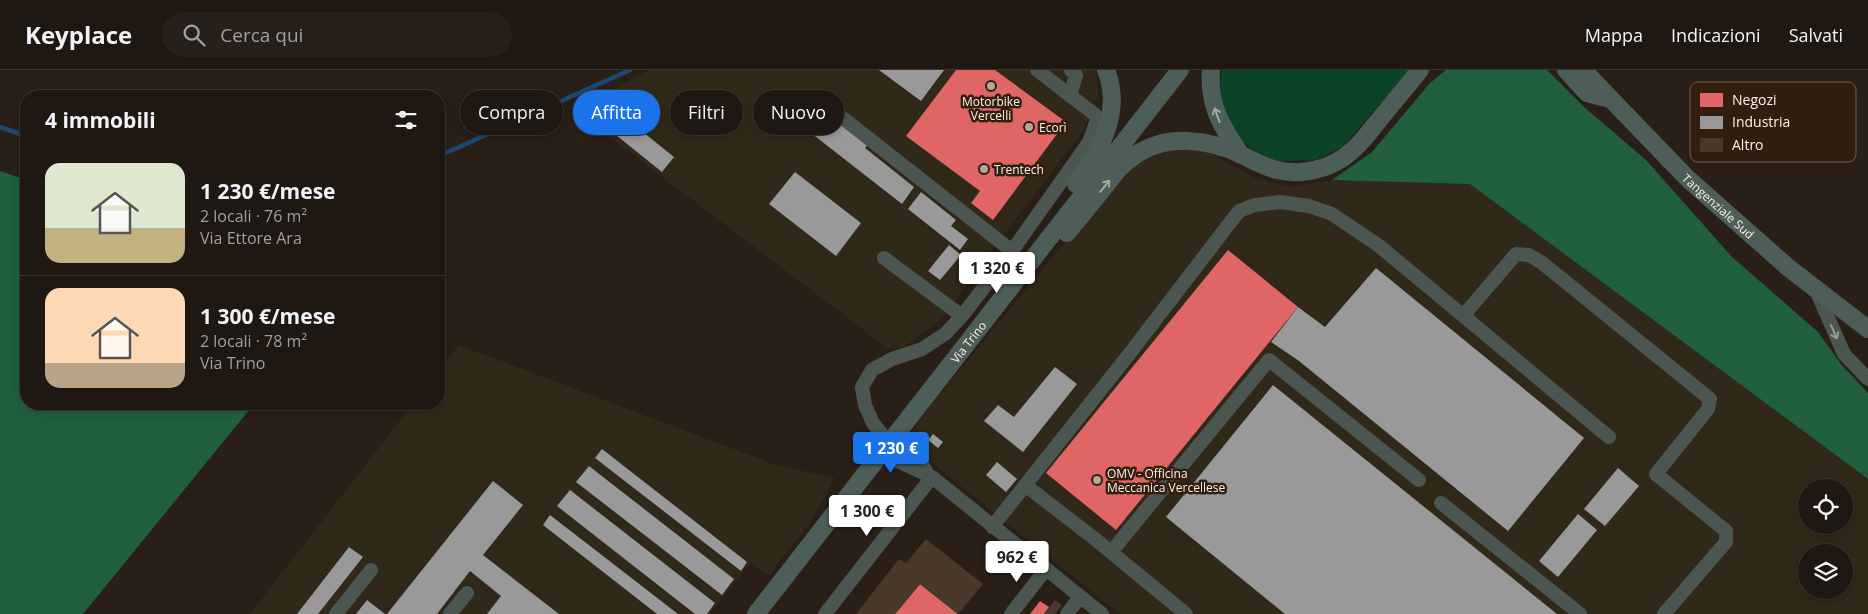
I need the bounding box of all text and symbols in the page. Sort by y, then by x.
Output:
search box [162,12,512,57]
text: Keyplace [25,18,132,51]
icon: search [180,21,208,49]
text: Cerca qui [220,22,303,48]
text: Mappa [1585,23,1643,47]
text: Indicazioni [1671,23,1761,47]
text: Salvati [1789,23,1843,47]
marker: Motorbike Vercelli [985,80,997,92]
legend [1690,82,1856,162]
chip: Compra [460,90,563,135]
chip: Affitta [573,90,660,135]
chip: Filtri [670,90,743,135]
chip: Nuovo [753,90,844,135]
text: Negozi [1732,90,1777,109]
place label: Motorbike Vercelli [962,93,1020,124]
text: 4 immobili [45,106,156,134]
icon: filters [392,106,420,134]
one-way arrow [1212,108,1221,124]
text: Industria [1732,112,1790,131]
place label: Ecorì [1039,119,1067,136]
marker: Ecorì [1023,121,1035,133]
text: Altro [1732,135,1764,154]
place label: Trentech [994,161,1044,178]
marker: Trentech [978,163,990,175]
street label: Tangenziale Sud [1679,170,1758,242]
text: 1 230 €/mese [200,177,336,205]
one-way arrow [1100,180,1111,193]
icon: home [85,183,145,243]
text: 2 locali · 76 m² [200,205,307,227]
text: Via Ettore Ara [200,227,302,249]
pin: 1 320 € [951,252,1043,294]
text: 1 320 € [970,257,1024,279]
text: 1 300 €/mese [200,302,336,330]
icon: home [85,308,145,368]
street label: Via Trino [946,317,990,366]
one-way arrow [1830,324,1840,339]
text: 2 locali · 78 m² [200,330,307,352]
text: Via Trino [200,352,265,374]
pin: 1 230 € [845,432,937,474]
text: 1 230 € [864,437,918,459]
place label: OMV - Officina Meccanica Vercellese [1107,465,1225,496]
marker: OMV - Officina Meccanica Vercellese [1091,474,1103,486]
map controls [1798,479,1853,599]
button: locate [1798,479,1853,534]
pin: 1 300 € [821,494,913,537]
text: 1 300 € [840,500,894,522]
pin: 962 € [982,540,1052,583]
button: layers [1798,544,1853,599]
text: 962 € [997,546,1037,568]

